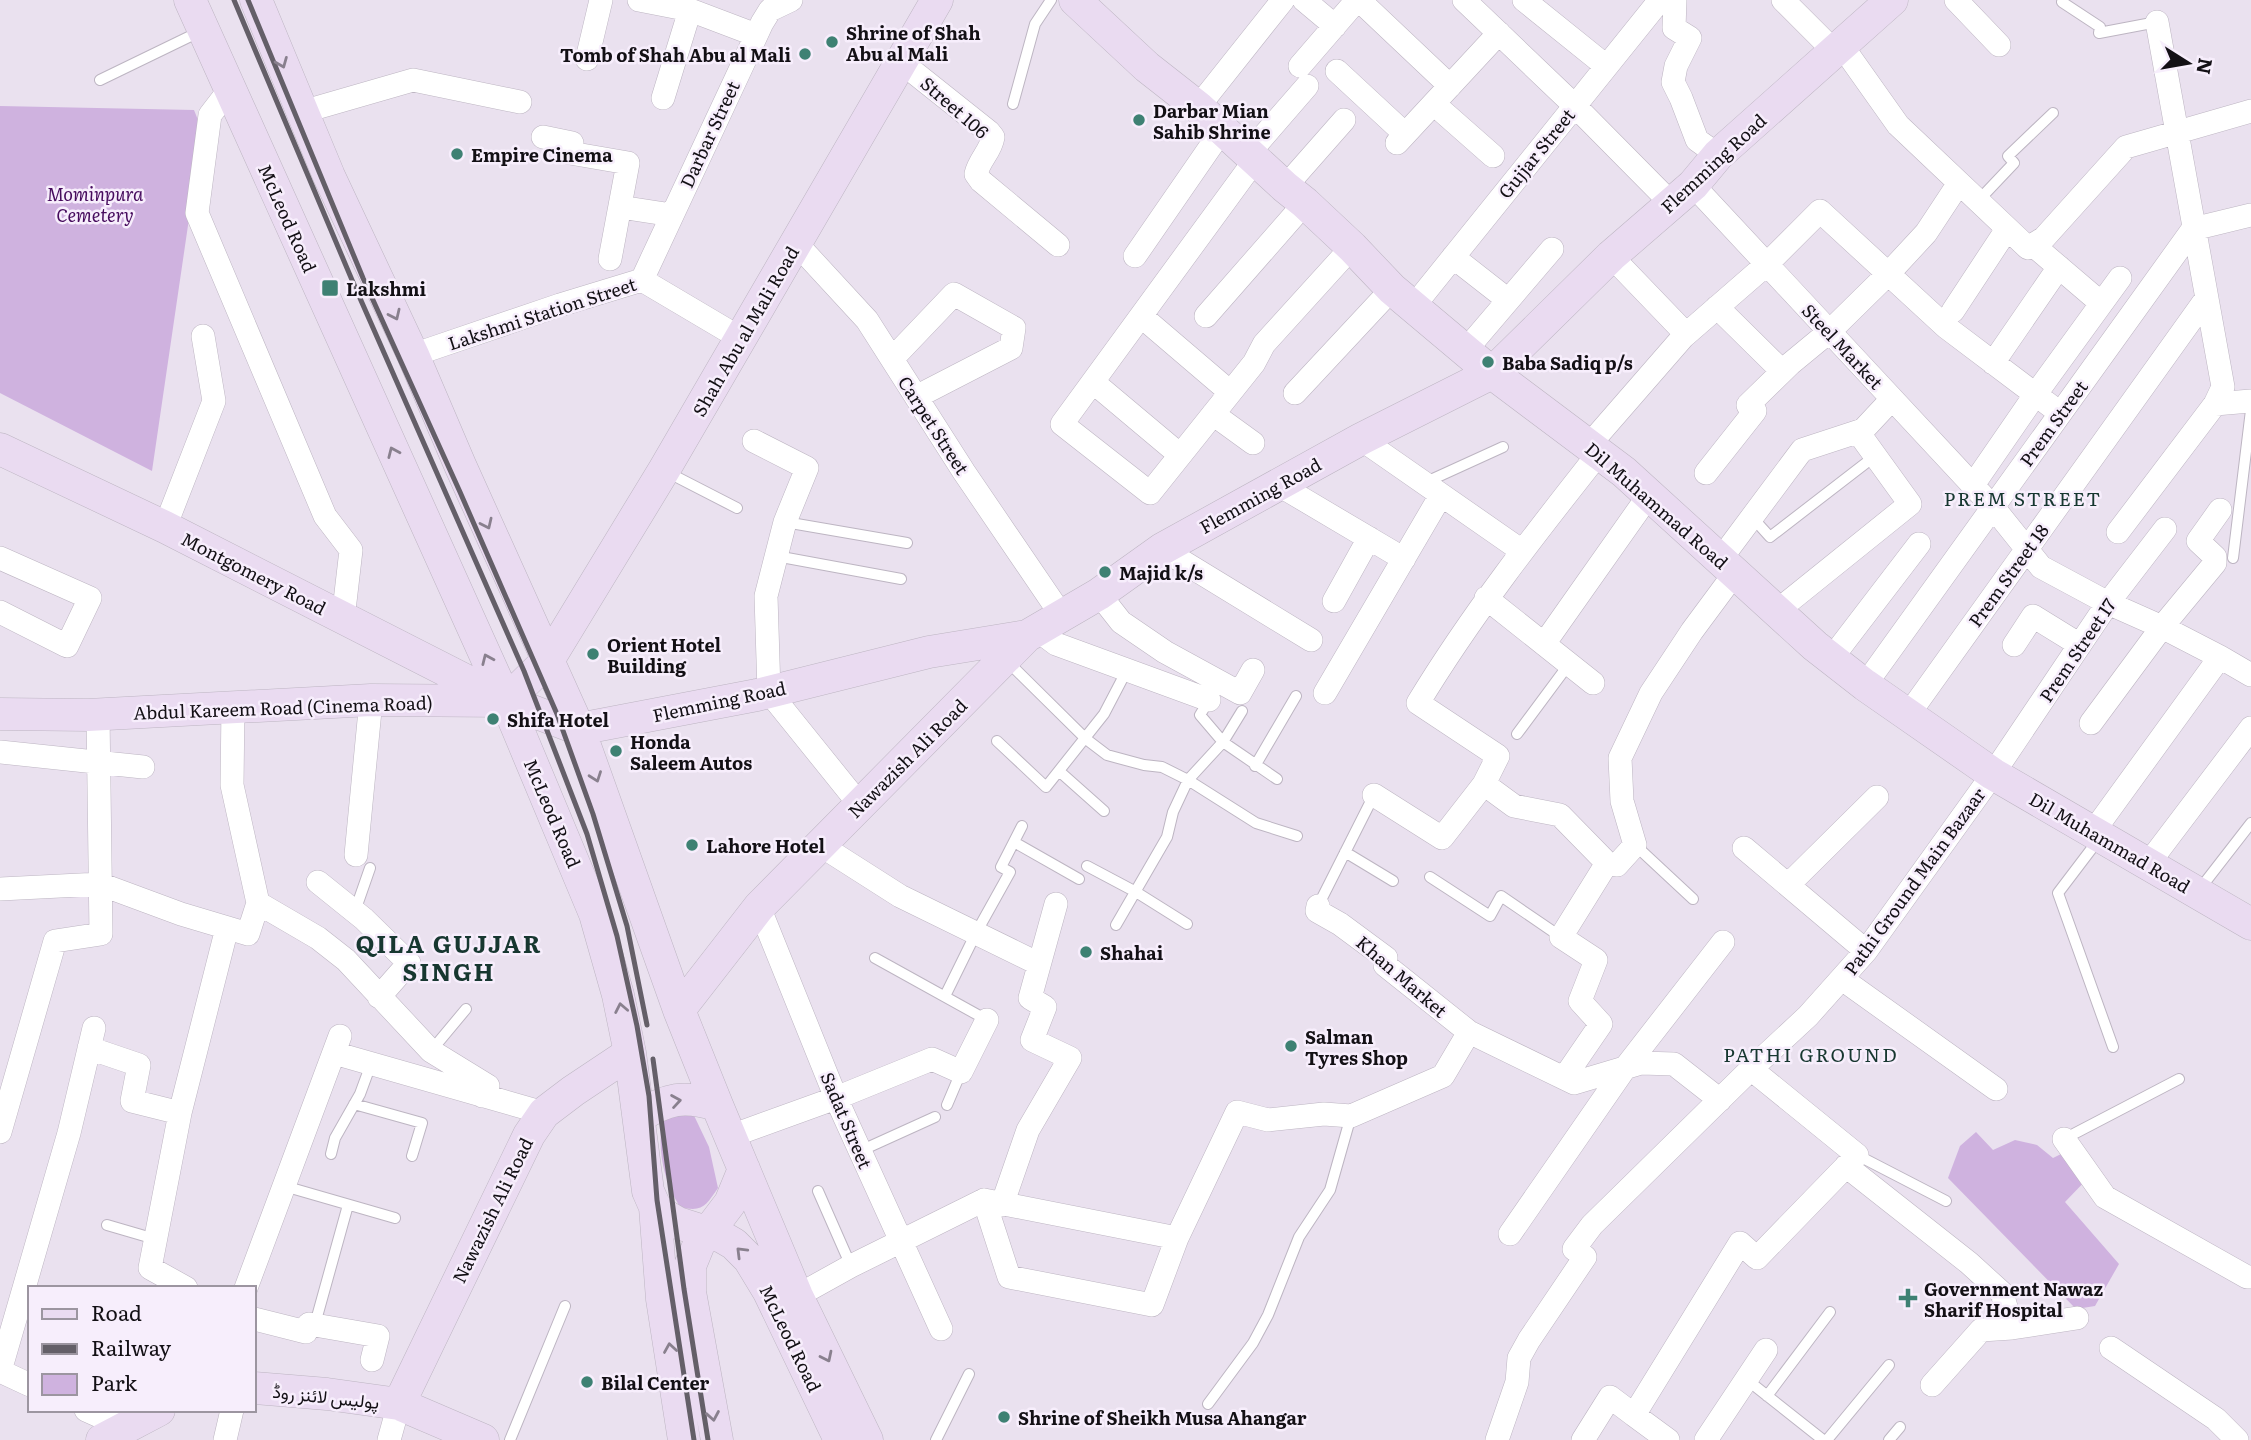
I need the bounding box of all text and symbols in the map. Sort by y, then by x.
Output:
place label: Shrine of Shah Abu al Mali [846,19,981,67]
north arrow [2153,28,2223,98]
marker: Shrine of Shah Abu al Mali [824,34,840,50]
place label: Tomb of Shah Abu al Mali [560,41,791,68]
marker: Tomb of Shah Abu al Mali [797,46,813,62]
one-way arrow [274,56,288,68]
text: N [2190,56,2221,77]
street label: Street 106 [915,70,995,144]
street label: Darbar Street [672,75,746,192]
place label: Darbar Mian Sahib Shrine [1153,97,1271,145]
street label: Gujjar Street [1491,102,1581,204]
street label: Flemming Road [1654,107,1772,219]
marker: Darbar Mian Sahib Shrine [1131,112,1147,128]
place label: Empire Cinema [471,141,613,168]
marker: Empire Cinema [449,146,465,162]
street label: McLeod Road [252,159,324,277]
park label: Mominpura Cemetery [47,180,144,228]
street label: Shah Abu al Mali Road [685,241,805,421]
street label: Lakshmi Station Street [444,270,640,356]
place label: Lakshmi [346,275,426,302]
marker: Lakshmi [320,278,340,298]
street label: Steel Market [1796,297,1890,395]
one-way arrow [387,308,401,321]
place label: Baba Sadiq p/s [1502,349,1633,376]
marker: Baba Sadiq p/s [1480,354,1496,370]
street label: Carpet Street [892,370,976,480]
street label: Prem Street [2012,374,2094,472]
street label: Dil Muhammad Road [1579,435,1735,575]
one-way arrow [387,447,401,459]
street label: Flemming Road [1194,450,1326,540]
district label: PREM STREET [1944,484,2102,512]
one-way arrow [479,516,493,529]
street label: Prem Street 18 [1961,518,2055,632]
street label: Montgomery Road [177,525,331,621]
place label: Majid k/s [1119,559,1203,586]
marker: Majid k/s [1097,564,1113,580]
street label: Prem Street 17 [2032,593,2122,707]
place label: Orient Hotel Building [607,631,722,679]
marker: Orient Hotel Building [585,646,601,662]
one-way arrow [481,654,495,666]
street label: Flemming Road [650,674,788,728]
street label: Abdul Kareem Road (Cinema Road) [133,688,433,726]
street label: Nawazish Ali Road [841,692,973,824]
place label: Shifa Hotel [507,706,609,733]
marker: Shifa Hotel [485,711,501,727]
place label: Honda Saleem Autos [630,728,752,776]
marker: Honda Saleem Autos [608,743,624,759]
street label: McLeod Road [518,754,588,872]
one-way arrow [588,771,602,783]
street label: Pathi Ground Main Bazaar [1837,781,1992,980]
street label: Dil Muhammad Road [2024,785,2196,899]
place label: Lahore Hotel [706,832,826,859]
marker: Lahore Hotel [684,837,700,853]
district label: QILA GUJJAR SINGH [355,925,543,988]
street label: Khan Market [1350,929,1454,1024]
place label: Shahai [1100,939,1164,966]
marker: Shahai [1078,944,1094,960]
one-way arrow [614,1002,629,1014]
place label: Salman Tyres Shop [1305,1023,1408,1071]
marker: Salman Tyres Shop [1283,1038,1299,1054]
district label: PATHI GROUND [1723,1040,1899,1068]
street label: Sadat Street [815,1067,880,1173]
one-way arrow [670,1094,682,1109]
street label: Nawazish Ali Road [445,1133,539,1287]
one-way arrow [737,1247,750,1260]
place label: Government Nawaz Sharif Hospital [1924,1275,2104,1323]
street label: McLeod Road [753,1280,829,1396]
legend [28,1286,256,1412]
marker: Government Nawaz Sharif Hospital [1898,1288,1918,1308]
text: Road [91,1296,142,1327]
text: Railway [91,1331,172,1362]
one-way arrow [662,1342,677,1354]
one-way arrow [819,1350,833,1362]
text: Park [91,1366,137,1397]
place label: Bilal Center [601,1369,709,1396]
marker: Bilal Center [579,1374,595,1390]
street label: پولیس لائنز روڈ [271,1377,381,1415]
place label: Shrine of Sheikh Musa Ahangar [1018,1404,1307,1431]
marker: Shrine of Sheikh Musa Ahangar [996,1409,1012,1425]
one-way arrow [705,1410,720,1422]

